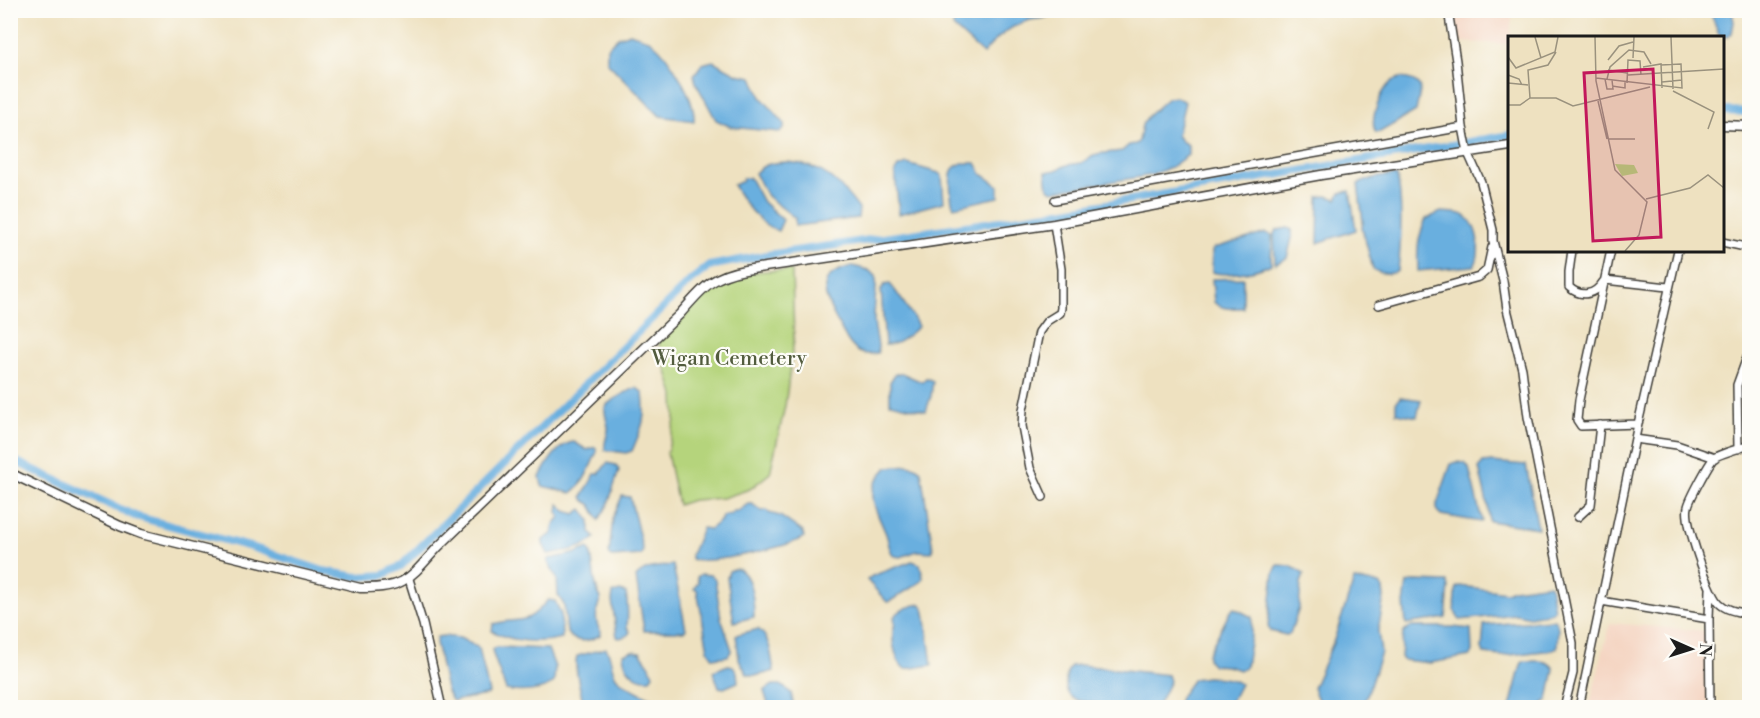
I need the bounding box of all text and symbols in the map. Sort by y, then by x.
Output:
inset map [1508,36,1724,252]
park label: Wigan Cemetery [650,346,808,372]
north arrow [1661,619,1721,679]
text: N [1695,643,1715,657]

